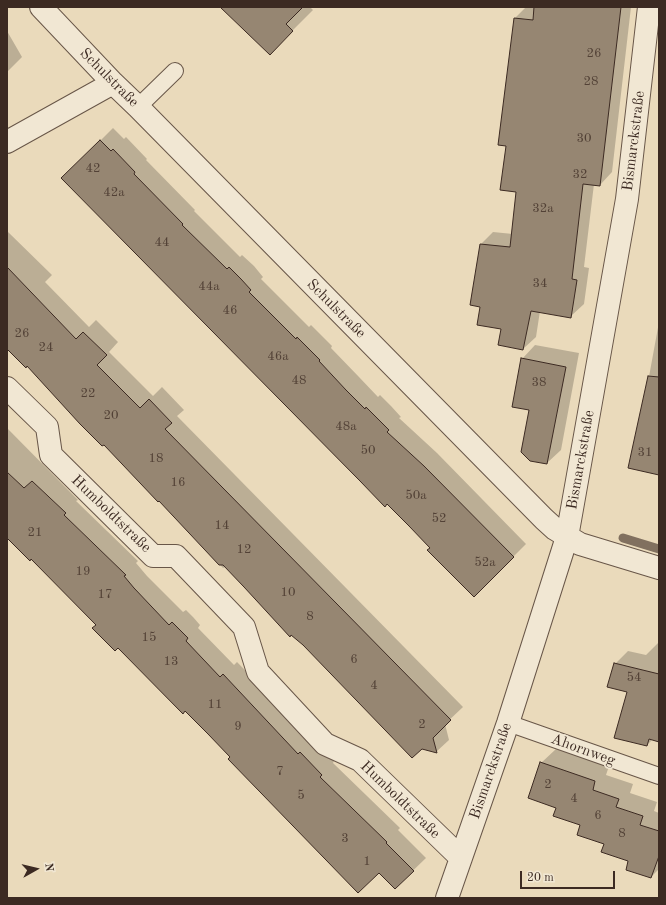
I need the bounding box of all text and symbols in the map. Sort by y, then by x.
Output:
street label: Schulstraße [76,45,142,111]
house number: 26 [586,46,602,62]
house number: 28 [583,74,599,90]
street label: Bismarckstraße [619,90,649,192]
house number: 30 [576,131,592,147]
house number: 42 [85,161,101,177]
house number: 32 [572,167,588,183]
house number: 42a [103,185,125,201]
house number: 32a [532,201,554,217]
house number: 44 [154,235,170,251]
street label: Schulstraße [303,276,369,342]
house number: 34 [532,276,548,292]
house number: 44a [198,279,220,295]
house number: 46 [222,303,238,319]
house number: 26 [14,326,30,342]
house number: 24 [38,340,54,356]
house number: 46a [267,349,289,365]
house number: 48 [291,373,307,389]
house number: 38 [531,375,547,391]
house number: 22 [80,386,96,402]
house number: 20 [103,408,119,424]
street label: Bismarckstraße [563,409,599,511]
house number: 48a [335,419,357,435]
house number: 50 [360,443,376,459]
house number: 31 [637,445,653,461]
house number: 18 [148,451,164,467]
street label: Humboldtstraße [67,471,155,557]
house number: 16 [170,475,186,491]
house number: 50a [405,488,427,504]
house number: 52 [431,511,447,527]
house number: 14 [214,518,230,534]
house number: 21 [27,525,43,541]
house number: 12 [236,542,252,558]
house number: 52a [474,555,496,571]
house number: 19 [75,564,91,580]
house number: 10 [280,585,296,601]
house number: 17 [97,587,113,603]
house number: 8 [306,609,314,625]
house number: 15 [141,630,157,646]
house number: 6 [350,652,358,668]
house number: 13 [163,654,179,670]
house number: 54 [626,670,642,686]
house number: 4 [370,678,378,694]
house number: 11 [207,697,223,713]
house number: 2 [418,717,426,733]
house number: 9 [234,719,242,735]
street label: Bismarckstraße [466,720,516,822]
street label: Ahornweg [548,730,618,770]
street label: Humboldtstraße [356,757,444,843]
house number: 7 [276,764,284,780]
house number: 2 [544,777,552,793]
house number: 5 [297,788,305,804]
house number: 4 [570,791,578,807]
house number: 6 [594,808,602,824]
house number: 8 [618,826,626,842]
house number: 3 [341,831,349,847]
north arrow [16,849,56,889]
house number: 1 [363,854,371,870]
text: N [42,862,54,872]
scale bar [522,863,617,889]
text: 20 m [527,872,554,884]

